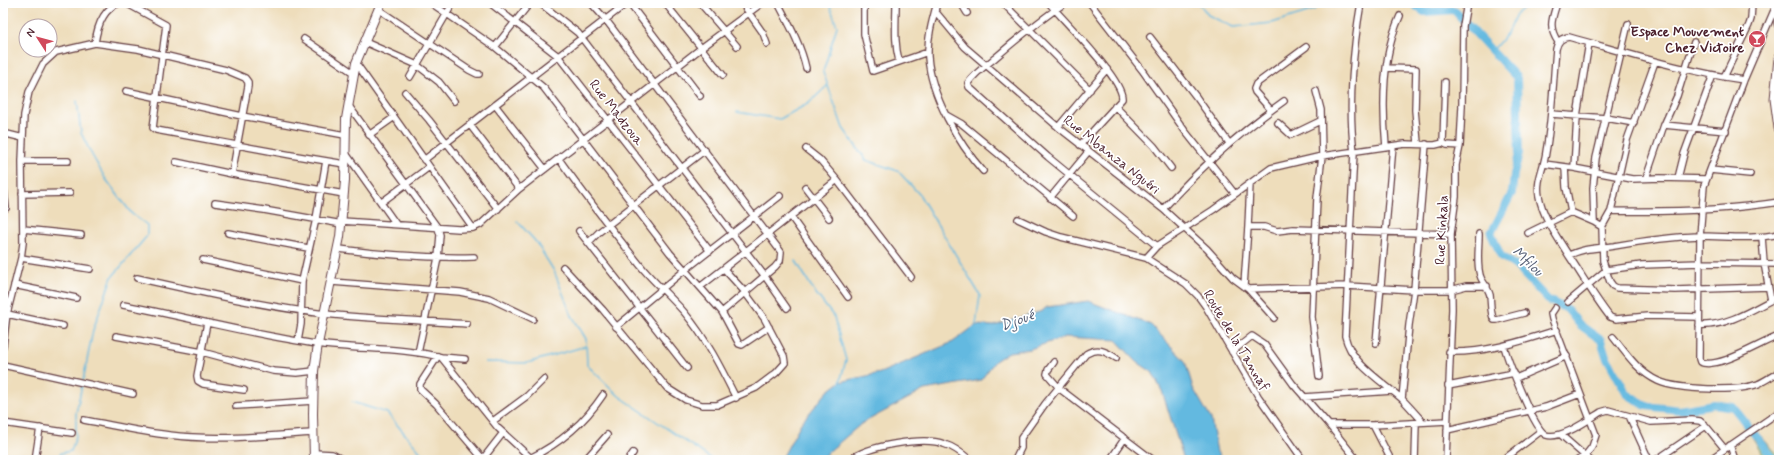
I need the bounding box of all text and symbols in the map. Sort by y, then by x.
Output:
north arrow [18,18,58,58]
place label: Espace Mouvement Chez Victoire [1630,23,1745,57]
text: N [23,26,39,40]
bar icon: Espace Mouvement Chez Victoire [1747,29,1767,49]
street label: Rue Madzoua [585,76,648,150]
street label: Rue Mbanza Nguéri [1059,111,1164,199]
street label: Rue Kinkala [1431,194,1453,265]
water label: Mfilou [1507,242,1548,282]
street label: Route de la Tannaf [1199,287,1274,395]
water label: Djoué [998,305,1039,336]

